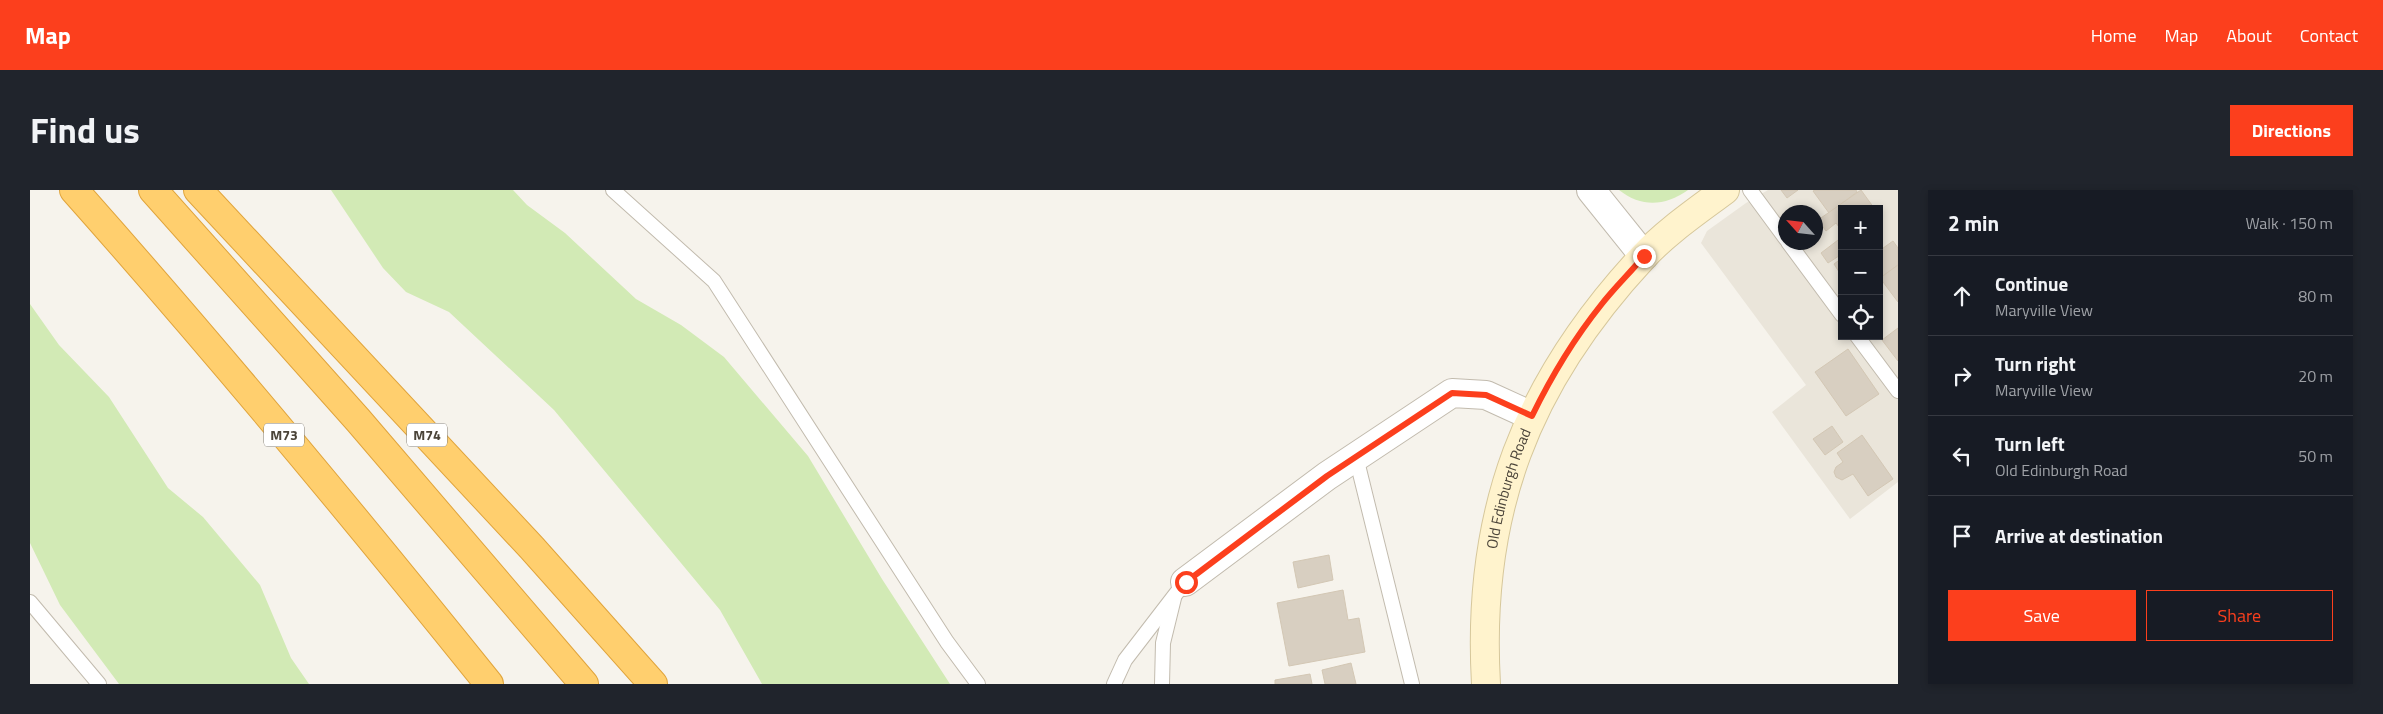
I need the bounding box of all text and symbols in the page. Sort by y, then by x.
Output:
text: Map [25,17,71,53]
text: Home [2091,22,2137,49]
text: Map [2165,22,2198,49]
text: About [2226,22,2272,49]
text: Contact [2300,22,2358,49]
text: Find us [30,103,140,157]
button: Directions [2230,105,2353,156]
north arrow [1778,205,1823,250]
map controls [1838,205,1883,340]
button: + [1838,205,1883,250]
text: 2 min [1948,207,1999,239]
text: Walk · 150 m [2245,211,2333,235]
route end [1633,245,1656,268]
button: − [1838,250,1883,295]
text: Continue [1995,269,2068,298]
icon: ahead [1948,282,1976,310]
text: 80 m [2298,284,2333,308]
button: locate [1838,295,1883,340]
text: Maryville View [1995,298,2093,322]
text: Turn right [1995,349,2076,378]
icon: right [1948,362,1976,390]
text: 20 m [2298,364,2333,388]
text: Maryville View [1995,378,2093,402]
road number: M73 [264,424,304,446]
road number: M74 [407,424,447,446]
street label: Old Edinburgh Road [1480,425,1537,550]
text: Turn left [1995,429,2065,458]
icon: left [1948,442,1976,470]
text: 50 m [2298,444,2333,468]
text: Old Edinburgh Road [1995,458,2128,482]
text: Arrive at destination [1995,521,2163,550]
icon: arrive [1948,522,1976,550]
route start [1175,571,1198,594]
button: Save [1948,590,2136,641]
button: Share [2146,590,2333,641]

